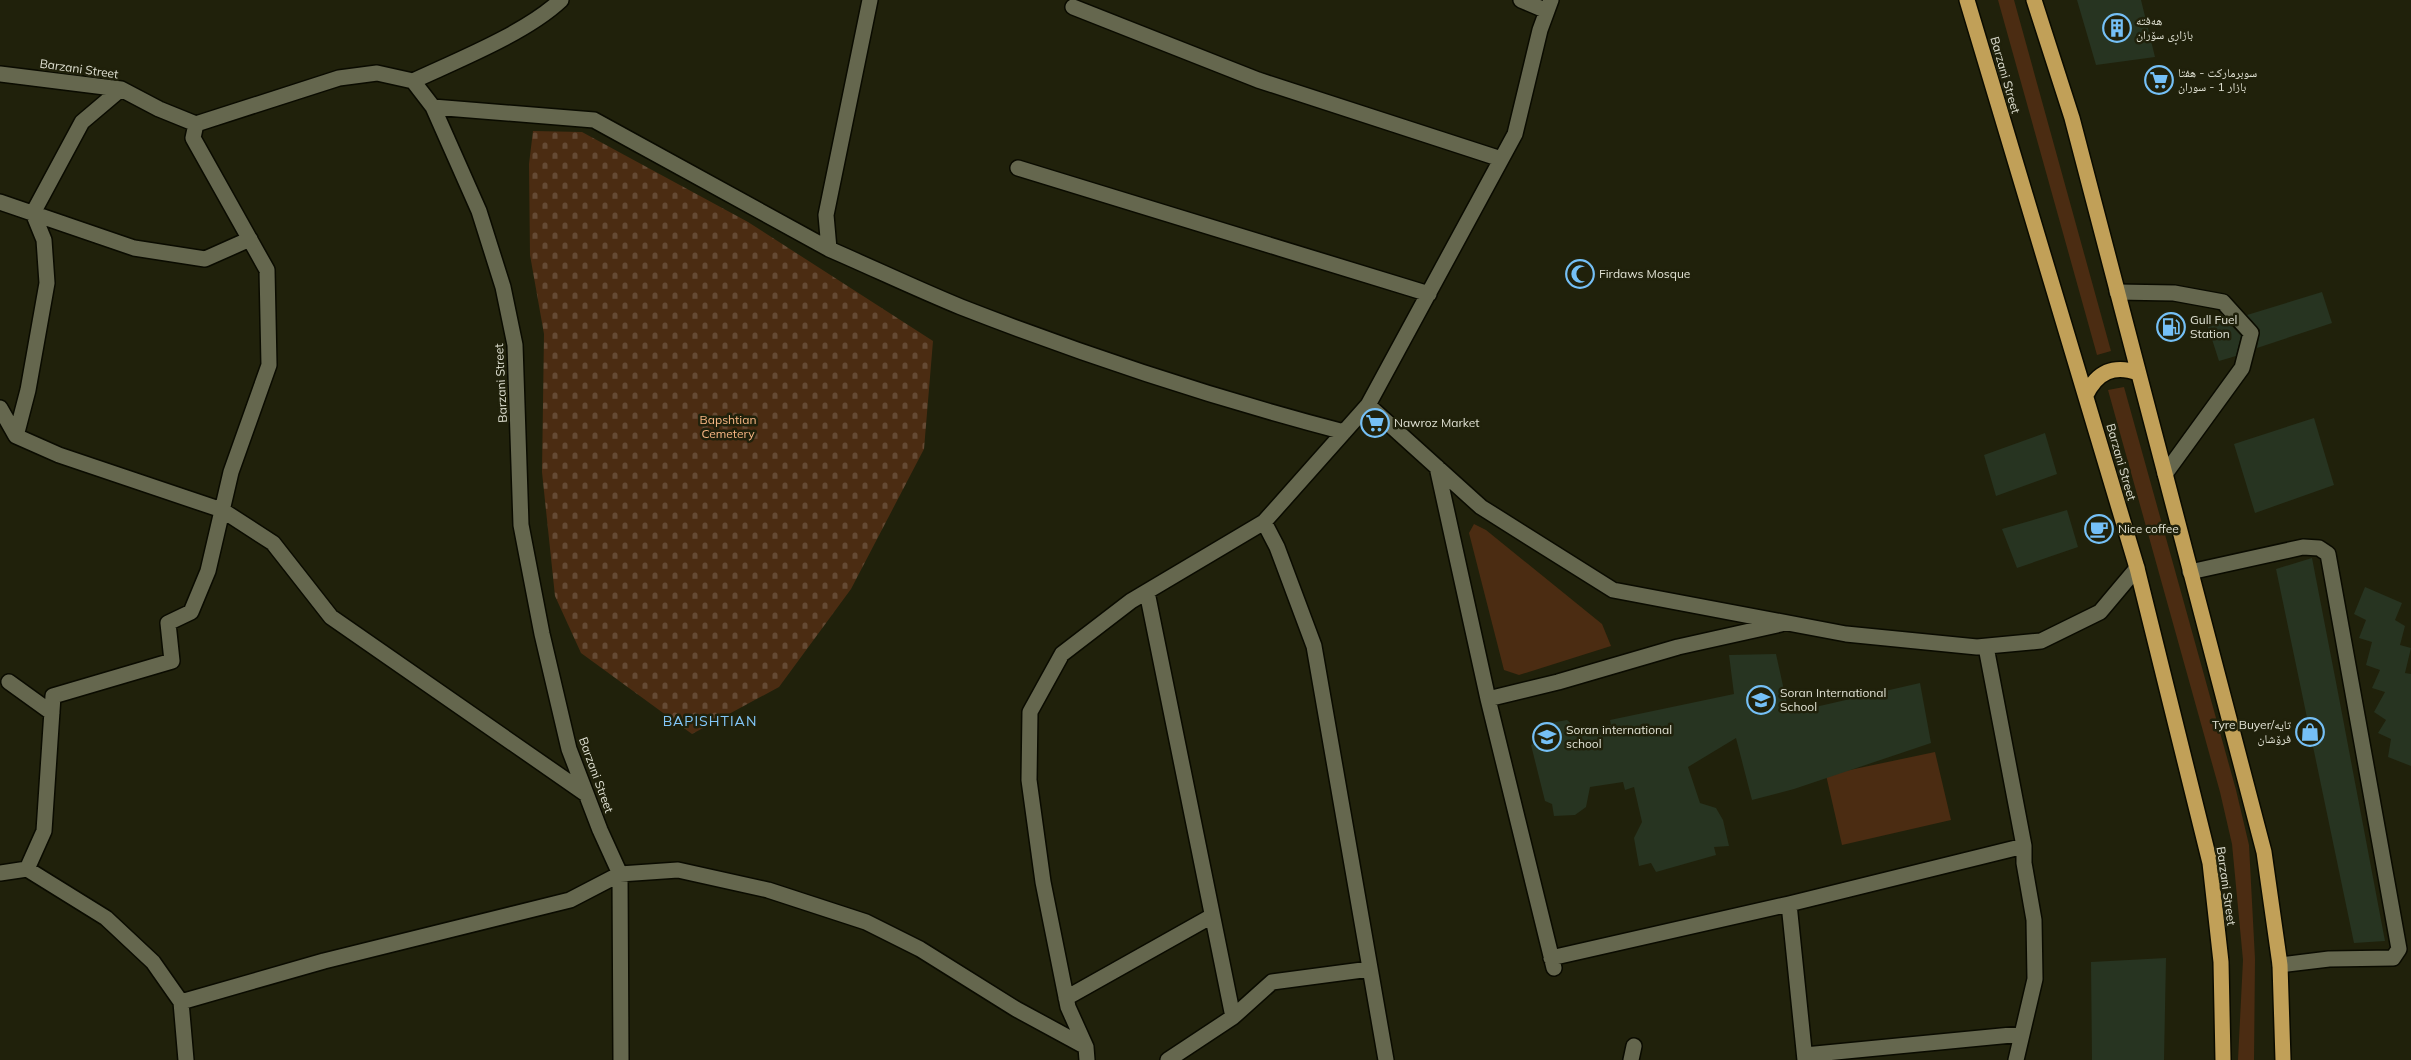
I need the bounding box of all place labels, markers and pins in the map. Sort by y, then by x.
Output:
building icon: هەفتە بازاڕی سۆران [2102,13,2132,43]
place label: هەفتە بازاڕی سۆران [2136,13,2193,45]
supermarket icon: سوبرماركت - هفتا بازار 1 - سوران [2144,65,2174,95]
place label: سوبرماركت - هفتا بازار 1 - سوران [2178,65,2257,94]
mosque icon: Firdaws Mosque [1565,259,1595,289]
place label: Firdaws Mosque [1599,266,1690,281]
fuel station icon: Gull Fuel Station [2156,312,2186,342]
place label: Gull Fuel Station [2190,312,2237,341]
supermarket icon: Nawroz Market [1360,408,1390,438]
place label: Nawroz Market [1394,415,1480,430]
cafe icon: Nice coffee [2084,514,2114,544]
place label: Nice coffee [2118,521,2179,536]
school or university icon: Soran International School [1746,685,1776,715]
place label: Soran International School [1780,685,1886,714]
place label: Tyre Buyer/تایە فرۆشان [2212,717,2291,746]
shop icon: Tyre Buyer/تایە فرۆشان [2295,717,2325,747]
school or university icon: Soran international school [1532,722,1562,752]
place label: Soran international school [1566,722,1672,751]

